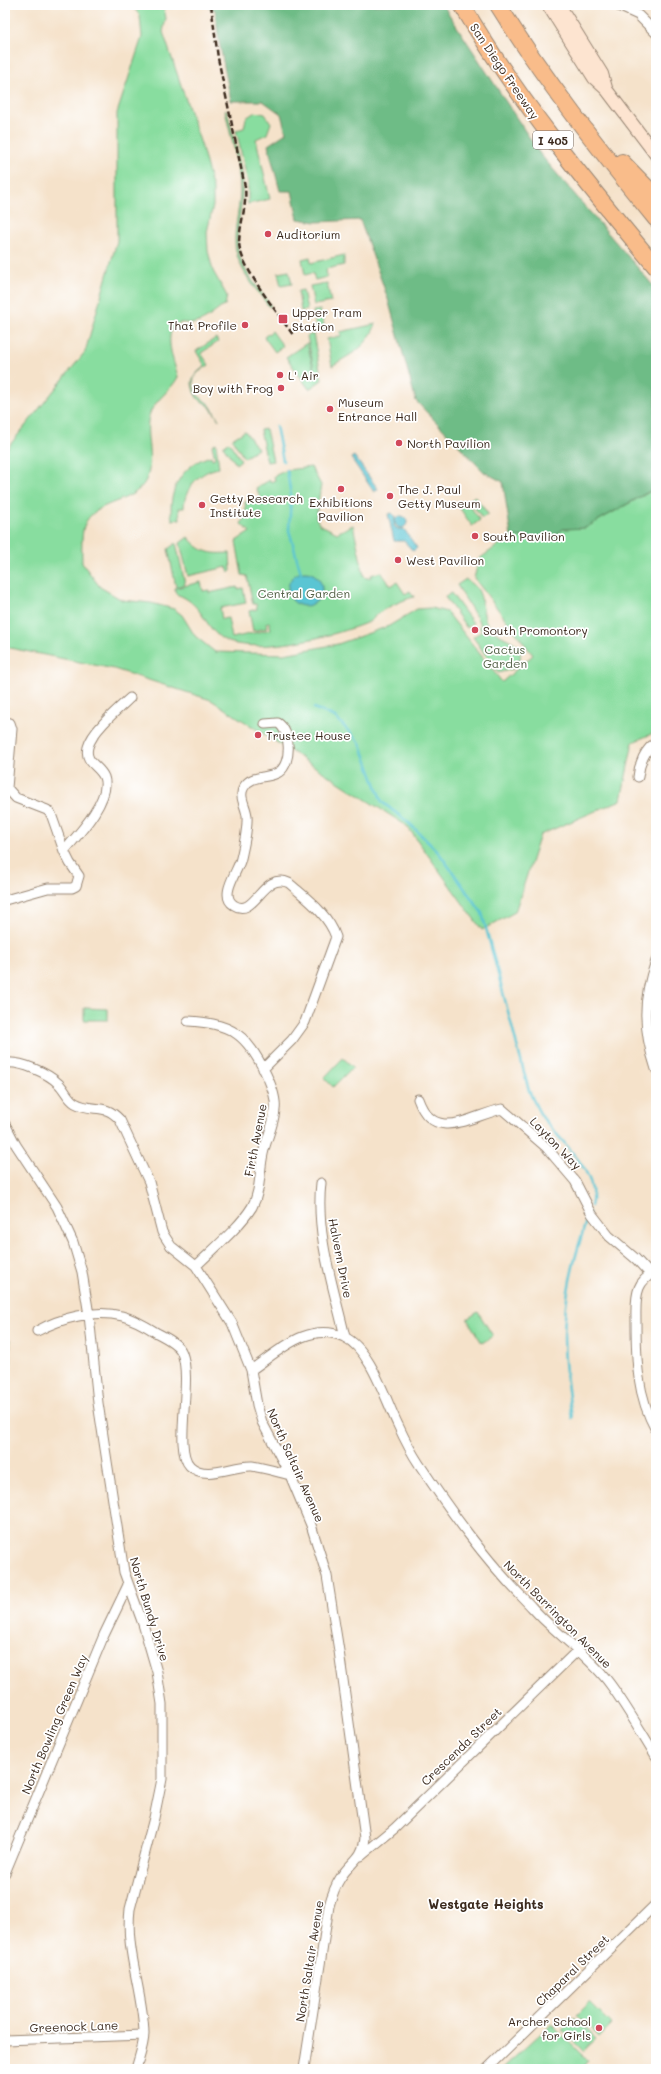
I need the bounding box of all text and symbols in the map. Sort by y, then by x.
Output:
street label: San Diego Freeway [467,20,543,122]
road number: I 405 [533,131,573,149]
place label: Auditorium [276,226,340,242]
marker: Auditorium [263,229,273,239]
place label: Upper Tram Station [292,304,362,334]
marker: Upper Tram Station [277,313,289,325]
place label: That Profile [168,317,237,333]
marker: That Profile [240,320,250,330]
place label: L' Air [288,367,319,383]
marker: L' Air [275,370,285,380]
place label: Boy with Frog [193,380,273,396]
marker: Boy with Frog [276,383,286,393]
place label: Museum Entrance Hall [338,394,417,424]
marker: Museum Entrance Hall [325,404,335,414]
place label: North Pavilion [407,435,490,451]
marker: North Pavilion [394,438,404,448]
place label: The J. Paul Getty Museum [398,481,481,511]
marker: Exhibitions Pavilion [336,484,346,494]
place label: Getty Research Institute [210,490,303,520]
marker: The J. Paul Getty Museum [385,491,395,501]
place label: Exhibitions Pavilion [309,494,373,524]
marker: Getty Research Institute [197,500,207,510]
place label: South Pavilion [483,528,565,544]
marker: South Pavilion [470,531,480,541]
place label: West Pavilion [406,552,484,568]
marker: West Pavilion [393,555,403,565]
park label: Central Garden [258,585,350,601]
place label: South Promontory [483,622,588,638]
marker: South Promontory [470,625,480,635]
park label: Cactus Garden [483,641,527,671]
place label: Trustee House [266,727,351,743]
marker: Trustee House [253,730,263,740]
street label: Firth Avenue [240,1102,270,1178]
street label: Layton Way [527,1113,585,1173]
street label: Halvern Drive [325,1217,357,1299]
street label: North Saltair Avenue [264,1406,328,1524]
street label: North Bundy Drive [127,1555,173,1663]
street label: North Barrington Avenue [501,1557,615,1671]
street label: North Bowling Green Way [17,1652,91,1796]
street label: Crescenda Street [417,1703,505,1789]
district label: Westgate Heights [428,1895,544,1912]
street label: North Saltair Avenue [291,1899,327,2023]
street label: Chaparal Street [532,1931,612,2009]
place label: Archer School for Girls [508,2013,591,2043]
street label: Greenock Lane [29,2016,119,2036]
marker: Archer School for Girls [594,2023,604,2033]

